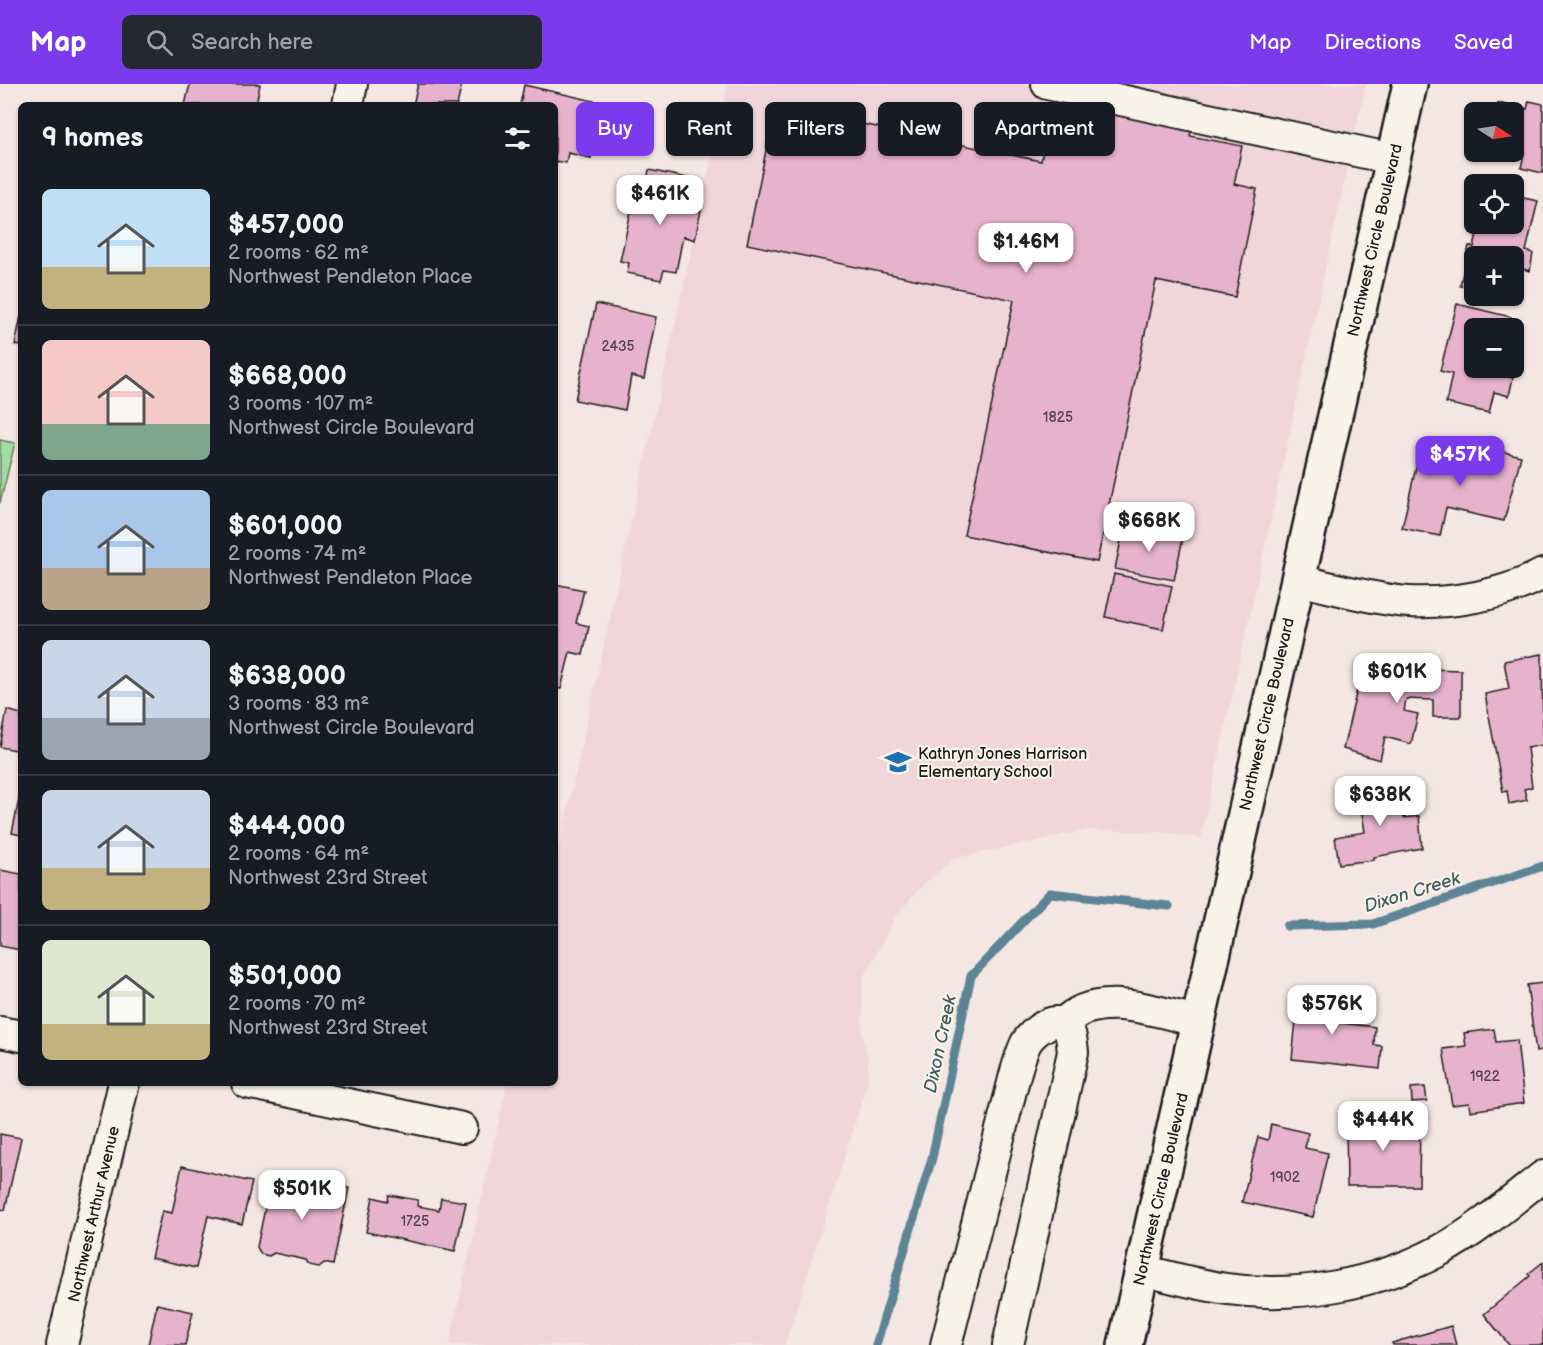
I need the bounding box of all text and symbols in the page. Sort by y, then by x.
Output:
search box [122,15,542,69]
text: Map [30,26,86,59]
icon: search [143,26,176,59]
text: Search here [191,29,313,56]
text: Map [1249,30,1292,55]
text: Directions [1325,30,1421,55]
text: Saved [1454,30,1513,55]
chip: Buy [576,102,654,156]
chip: Rent [666,102,753,156]
chip: Filters [765,102,866,156]
chip: New [878,102,962,156]
chip: Apartment [974,102,1115,156]
north arrow [1464,102,1524,162]
map controls [1464,102,1524,378]
icon: filters [501,122,534,155]
text: 9 homes [42,123,143,154]
street label: Northwest Circle Boulevard [1344,142,1407,339]
button: locate [1464,174,1524,234]
pin: $461K [618,175,702,226]
text: $461K [630,182,690,206]
text: $457,000 [228,210,344,241]
icon: home [90,213,162,285]
pin: $1.46M [977,223,1075,274]
text: $1.46M [992,230,1060,254]
text: 2 rooms · 62 m² [228,241,369,265]
button: + [1464,246,1524,306]
text: Northwest Pendleton Place [228,265,472,289]
button: − [1464,318,1524,378]
house number: 2435 [601,338,635,355]
text: $668,000 [228,361,347,392]
icon: home [90,364,162,436]
text: 3 rooms · 107 m² [228,392,373,416]
house number: 1825 [1043,409,1073,426]
text: Northwest Circle Boulevard [228,416,474,440]
pin: $457K [1418,436,1502,487]
text: $457K [1429,443,1491,467]
pin: $668K [1107,502,1191,553]
text: $668K [1117,509,1181,533]
text: $601,000 [228,511,342,542]
icon: home [90,514,162,586]
text: 2 rooms · 74 m² [228,542,366,566]
text: Northwest Pendleton Place [228,566,472,590]
street label: Northwest Circle Boulevard [1236,616,1299,813]
pin: $601K [1355,653,1439,704]
text: $601K [1367,660,1427,684]
text: $638,000 [228,661,346,692]
icon: home [90,664,162,736]
text: 3 rooms · 83 m² [228,692,369,716]
text: Northwest Circle Boulevard [228,716,474,740]
place label: Kathryn Jones Harrison Elementary School [918,745,1087,782]
school or university icon: Kathryn Jones Harrison Elementary School [883,747,913,777]
pin: $638K [1338,776,1422,827]
text: $638K [1349,783,1411,807]
text: $444,000 [228,811,345,842]
icon: home [90,814,162,886]
text: 2 rooms · 64 m² [228,842,369,866]
text: Northwest 23rd Street [228,866,427,890]
water label: Dixon Creek [1362,868,1464,917]
text: $501,000 [228,961,342,992]
icon: home [90,964,162,1036]
pin: $576K [1290,985,1374,1036]
text: 2 rooms · 70 m² [228,992,366,1016]
water label: Dixon Creek [920,992,961,1095]
text: $576K [1301,992,1363,1016]
text: Northwest 23rd Street [228,1016,427,1040]
house number: 1922 [1470,1068,1501,1085]
street label: Northwest Circle Boulevard [1130,1091,1193,1288]
pin: $444K [1341,1101,1425,1152]
text: $444K [1352,1108,1414,1132]
street label: Northwest Arthur Avenue [65,1124,124,1304]
house number: 1902 [1270,1169,1301,1186]
pin: $501K [260,1170,344,1221]
text: $501K [272,1177,332,1201]
house number: 1725 [401,1213,429,1230]

